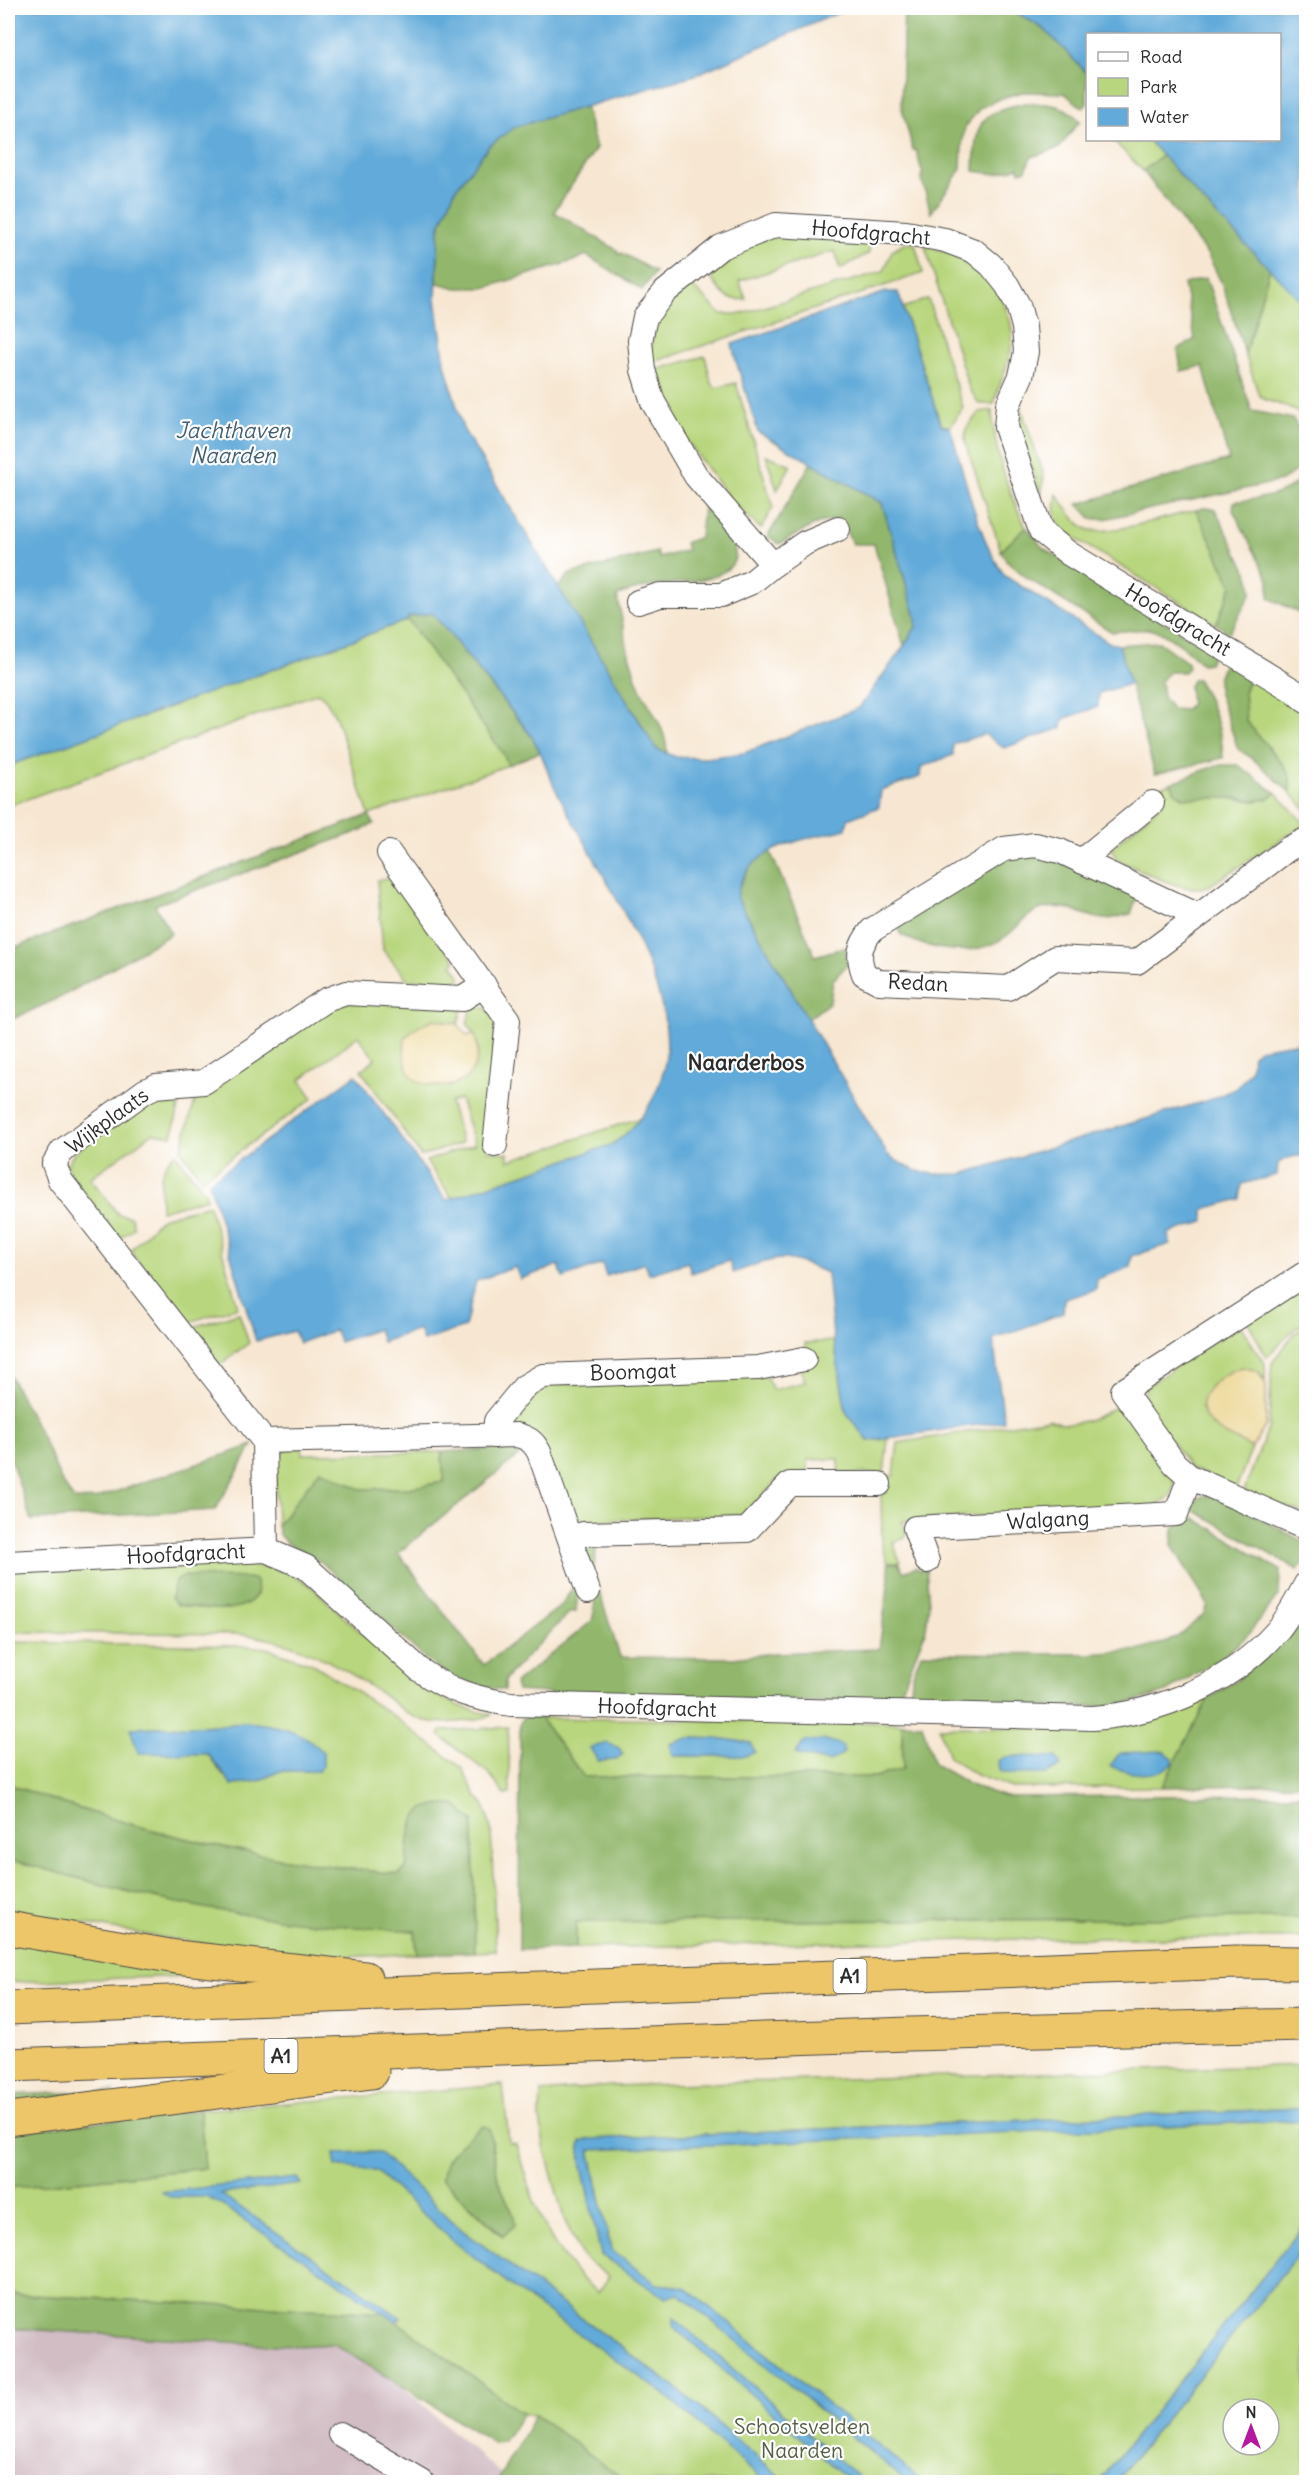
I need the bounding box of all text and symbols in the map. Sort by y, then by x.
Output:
legend [1086,33,1281,141]
text: Road [1140,45,1183,68]
text: Park [1140,75,1177,98]
text: Water [1140,105,1190,128]
street label: Hoofdgracht [811,214,932,251]
water label: Jachthaven Naarden [175,416,292,469]
street label: Hoofdgracht [1120,577,1236,662]
street label: Redan [887,967,949,998]
district label: Naarderbos [688,1048,804,1076]
street label: Wijkplaats [60,1081,154,1160]
street label: Boomgat [589,1356,677,1387]
street label: Walgang [1006,1504,1090,1535]
street label: Hoofdgracht [126,1537,246,1570]
street label: Hoofdgracht [597,1692,717,1723]
road number: A1 [834,1959,866,1993]
road number: A1 [264,2039,298,2073]
north arrow [1221,2397,1281,2457]
text: N [1245,2402,1257,2422]
park label: Schootsvelden Naarden [734,2413,870,2464]

